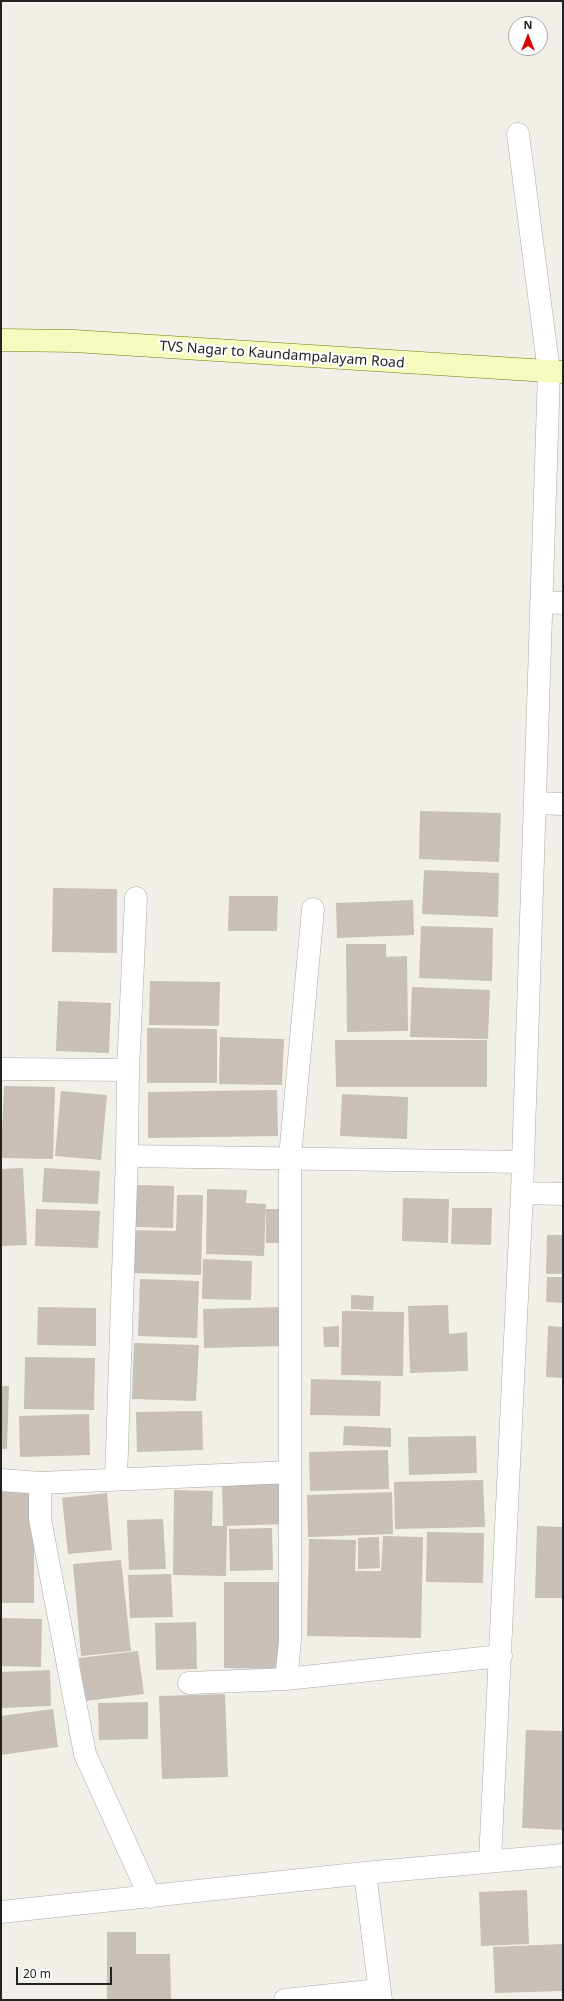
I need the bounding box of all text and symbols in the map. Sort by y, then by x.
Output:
north arrow [508,16,548,56]
text: N [524,17,532,32]
street label: TVS Nagar to Kaundampalayam Road [159,338,405,372]
scale bar [18,1959,114,1985]
text: 20 m [23,1965,51,1982]

